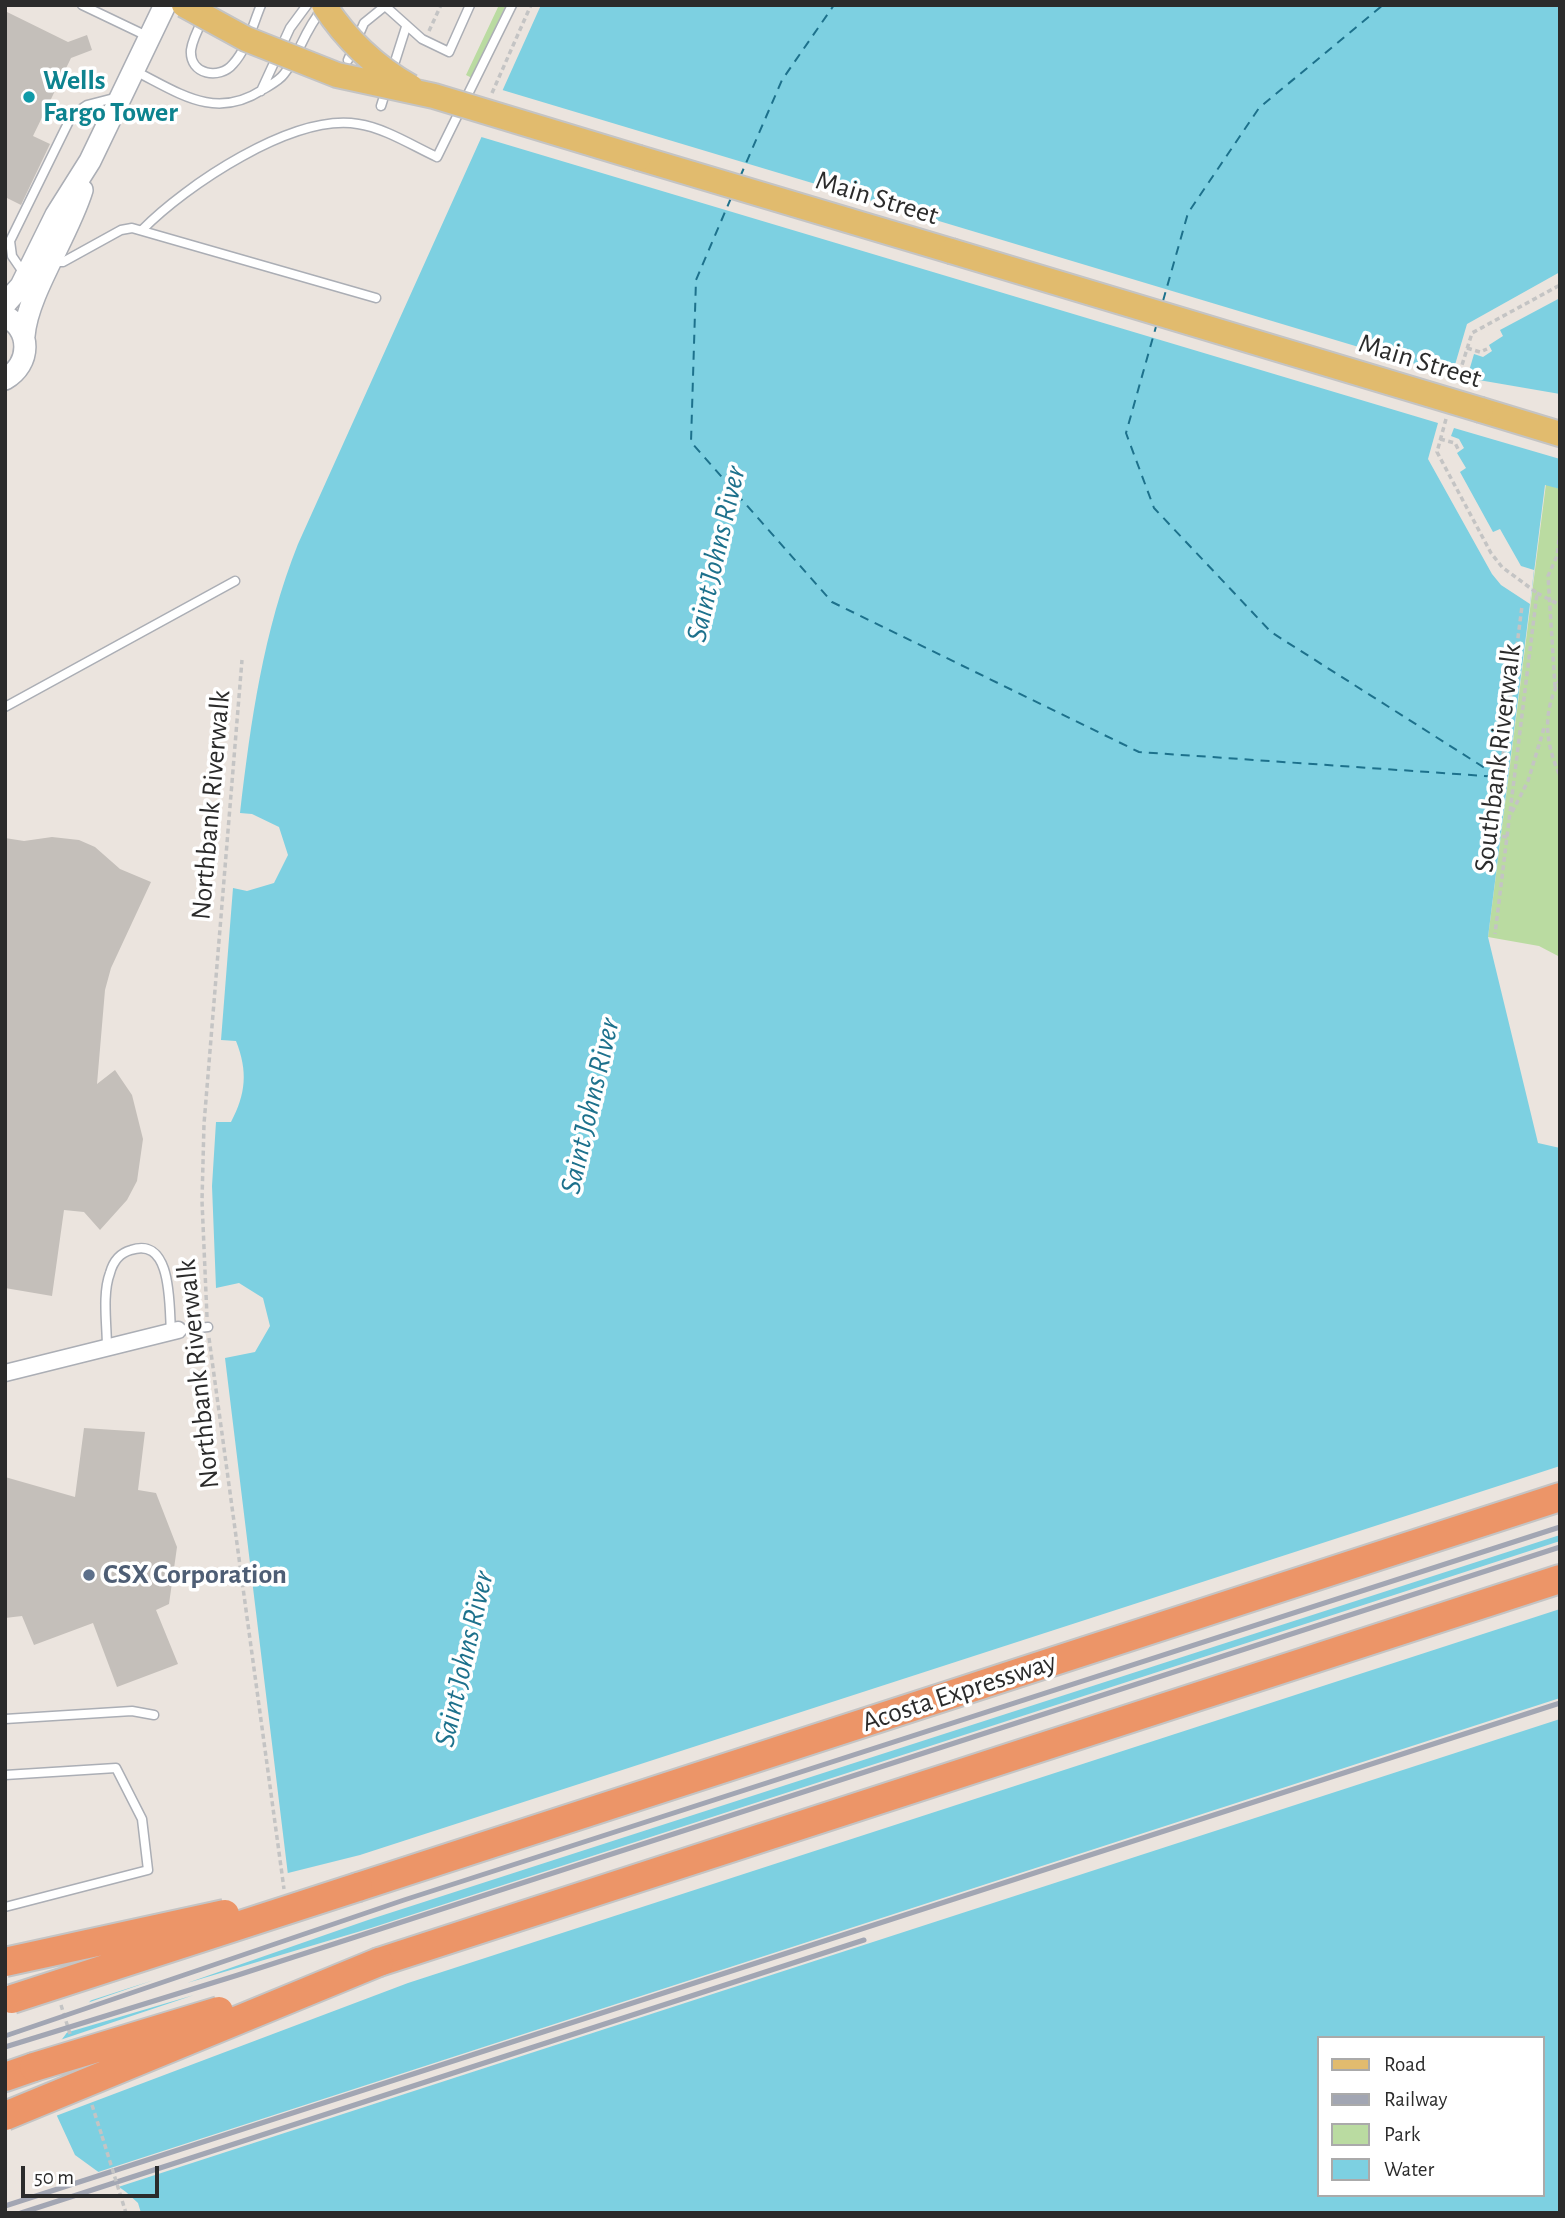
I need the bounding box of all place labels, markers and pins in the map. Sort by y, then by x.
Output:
place label: Wells Fargo Tower [43,64,178,130]
marker: Wells Fargo Tower [21,89,37,105]
place label: CSX Corporation [103,1558,287,1592]
marker: CSX Corporation [81,1567,97,1583]

